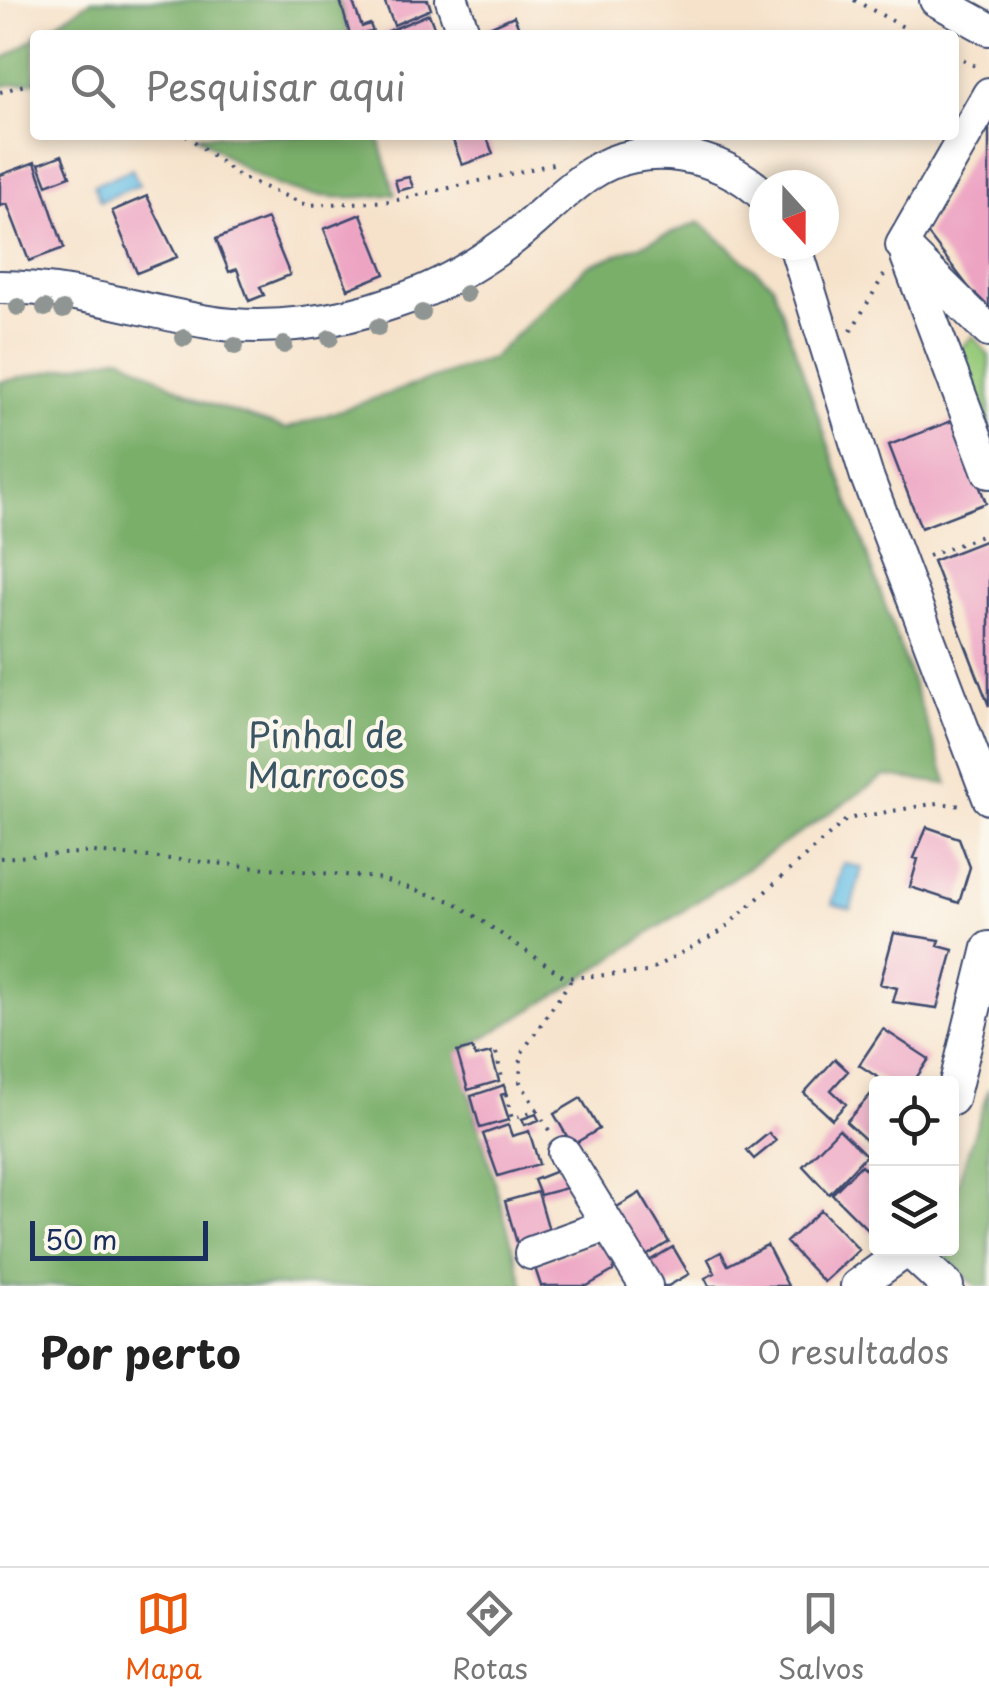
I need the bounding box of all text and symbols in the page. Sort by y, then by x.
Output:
search box [30,30,959,140]
text: Pesquisar aqui [145,57,406,114]
icon: search [65,58,120,113]
north arrow [749,170,839,260]
park label: Pinhal de Marrocos [247,707,405,800]
map controls [869,1076,959,1256]
button: locate [869,1076,959,1166]
button: layers [869,1166,959,1256]
scale bar [30,1216,208,1260]
text: 50 m [45,1217,118,1260]
text: Por perto [40,1320,241,1383]
text: 0 resultados [757,1327,949,1375]
tab: Mapa [125,1586,202,1689]
tab: Rotas [452,1586,528,1689]
tab: Salvos [778,1586,864,1689]

